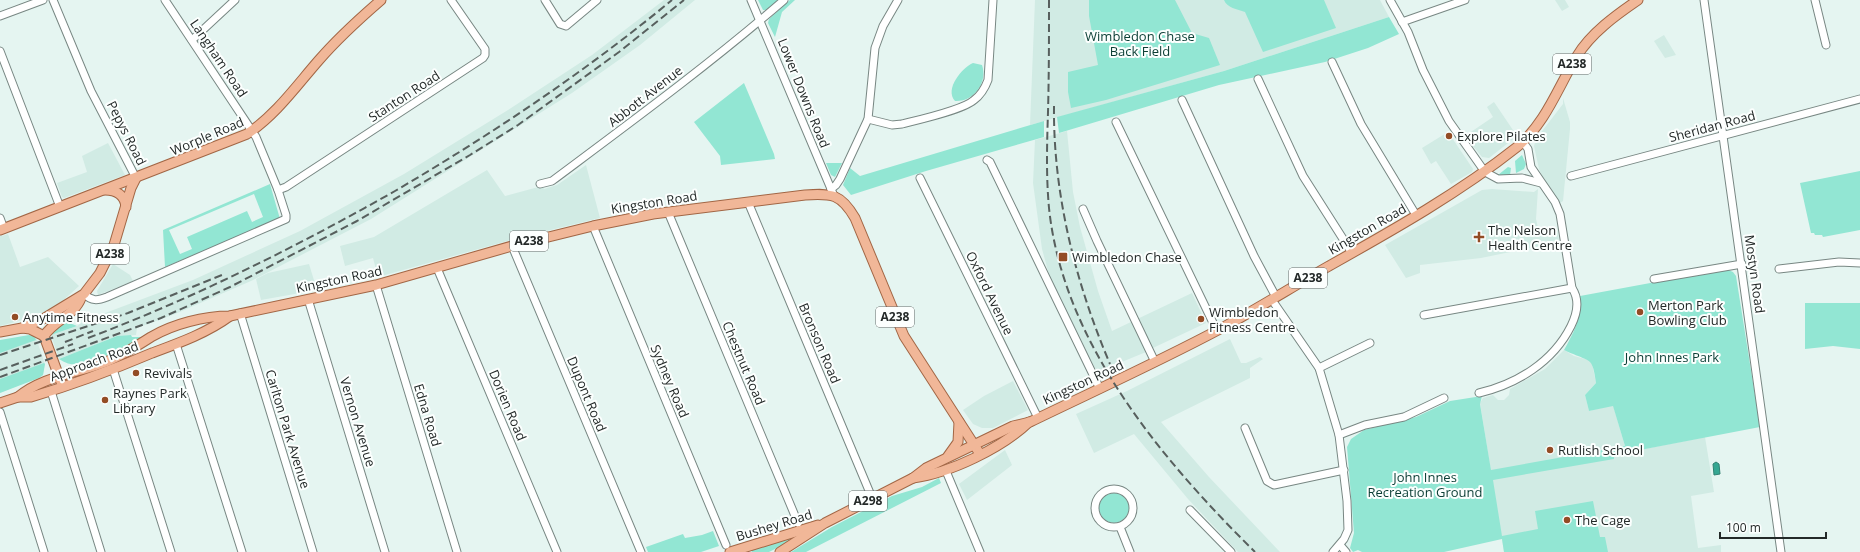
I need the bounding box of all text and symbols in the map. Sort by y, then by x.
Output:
street label: Langham Road [186,15,252,101]
park label: Wimbledon Chase Back Field [1085,27,1195,60]
street label: Lower Downs Road [774,36,834,150]
road number: A238 [1553,54,1591,74]
street label: Abbott Avenue [604,61,686,131]
street label: Stanton Road [365,66,443,126]
street label: Pepys Road [103,98,151,168]
street label: Sheridan Road [1667,106,1757,146]
street label: Worple Road [168,112,246,160]
place label: Explore Pilates [1457,127,1546,145]
marker: Explore Pilates [1444,131,1454,141]
street label: Kingston Road [609,186,699,218]
street label: Kingston Road [1325,199,1409,259]
place label: The Nelson Health Centre [1488,221,1572,254]
road number: A238 [510,231,548,251]
marker: The Nelson Health Centre [1473,231,1485,243]
street label: Mostyn Road [1741,234,1769,314]
road number: A238 [91,244,129,264]
street label: Oxford Avenue [962,248,1018,338]
place label: Wimbledon Chase [1072,248,1182,266]
marker: Wimbledon Chase [1057,251,1069,263]
street label: Kingston Road [294,261,384,297]
road number: A238 [1289,268,1327,288]
place label: Merton Park Bowling Club [1648,296,1727,329]
street label: Bronson Road [795,300,845,386]
place label: Wimbledon Fitness Centre [1209,303,1295,336]
road number: A238 [876,307,914,327]
marker: Merton Park Bowling Club [1635,307,1645,317]
place label: Anytime Fitness [23,308,119,326]
marker: Anytime Fitness [10,312,20,322]
marker: Wimbledon Fitness Centre [1196,314,1206,324]
street label: Chestnut Road [718,318,770,408]
street label: Approach Road [47,337,141,385]
street label: Sydney Road [647,342,693,420]
park label: John Innes Park [1623,348,1719,366]
street label: Dupont Road [563,354,611,434]
street label: Kingston Road [1040,355,1126,409]
place label: Revivals [144,364,192,382]
street label: Carlton Park Avenue [261,367,315,491]
street label: Dorien Road [485,367,531,443]
marker: Revivals [131,368,141,378]
street label: Vernon Avenue [336,375,380,469]
street label: Edna Road [410,381,446,449]
place label: Raynes Park Library [113,384,187,417]
marker: Raynes Park Library [100,395,110,405]
place label: Rutlish School [1558,441,1643,459]
marker: Rutlish School [1545,445,1555,455]
park label: John Innes Recreation Ground [1368,468,1482,501]
road number: A298 [849,491,887,511]
street label: Bushey Road [734,505,814,545]
place label: The Cage [1575,511,1631,529]
scale bar [1720,514,1826,540]
marker: The Cage [1562,515,1572,525]
text: 100 m [1726,519,1761,536]

